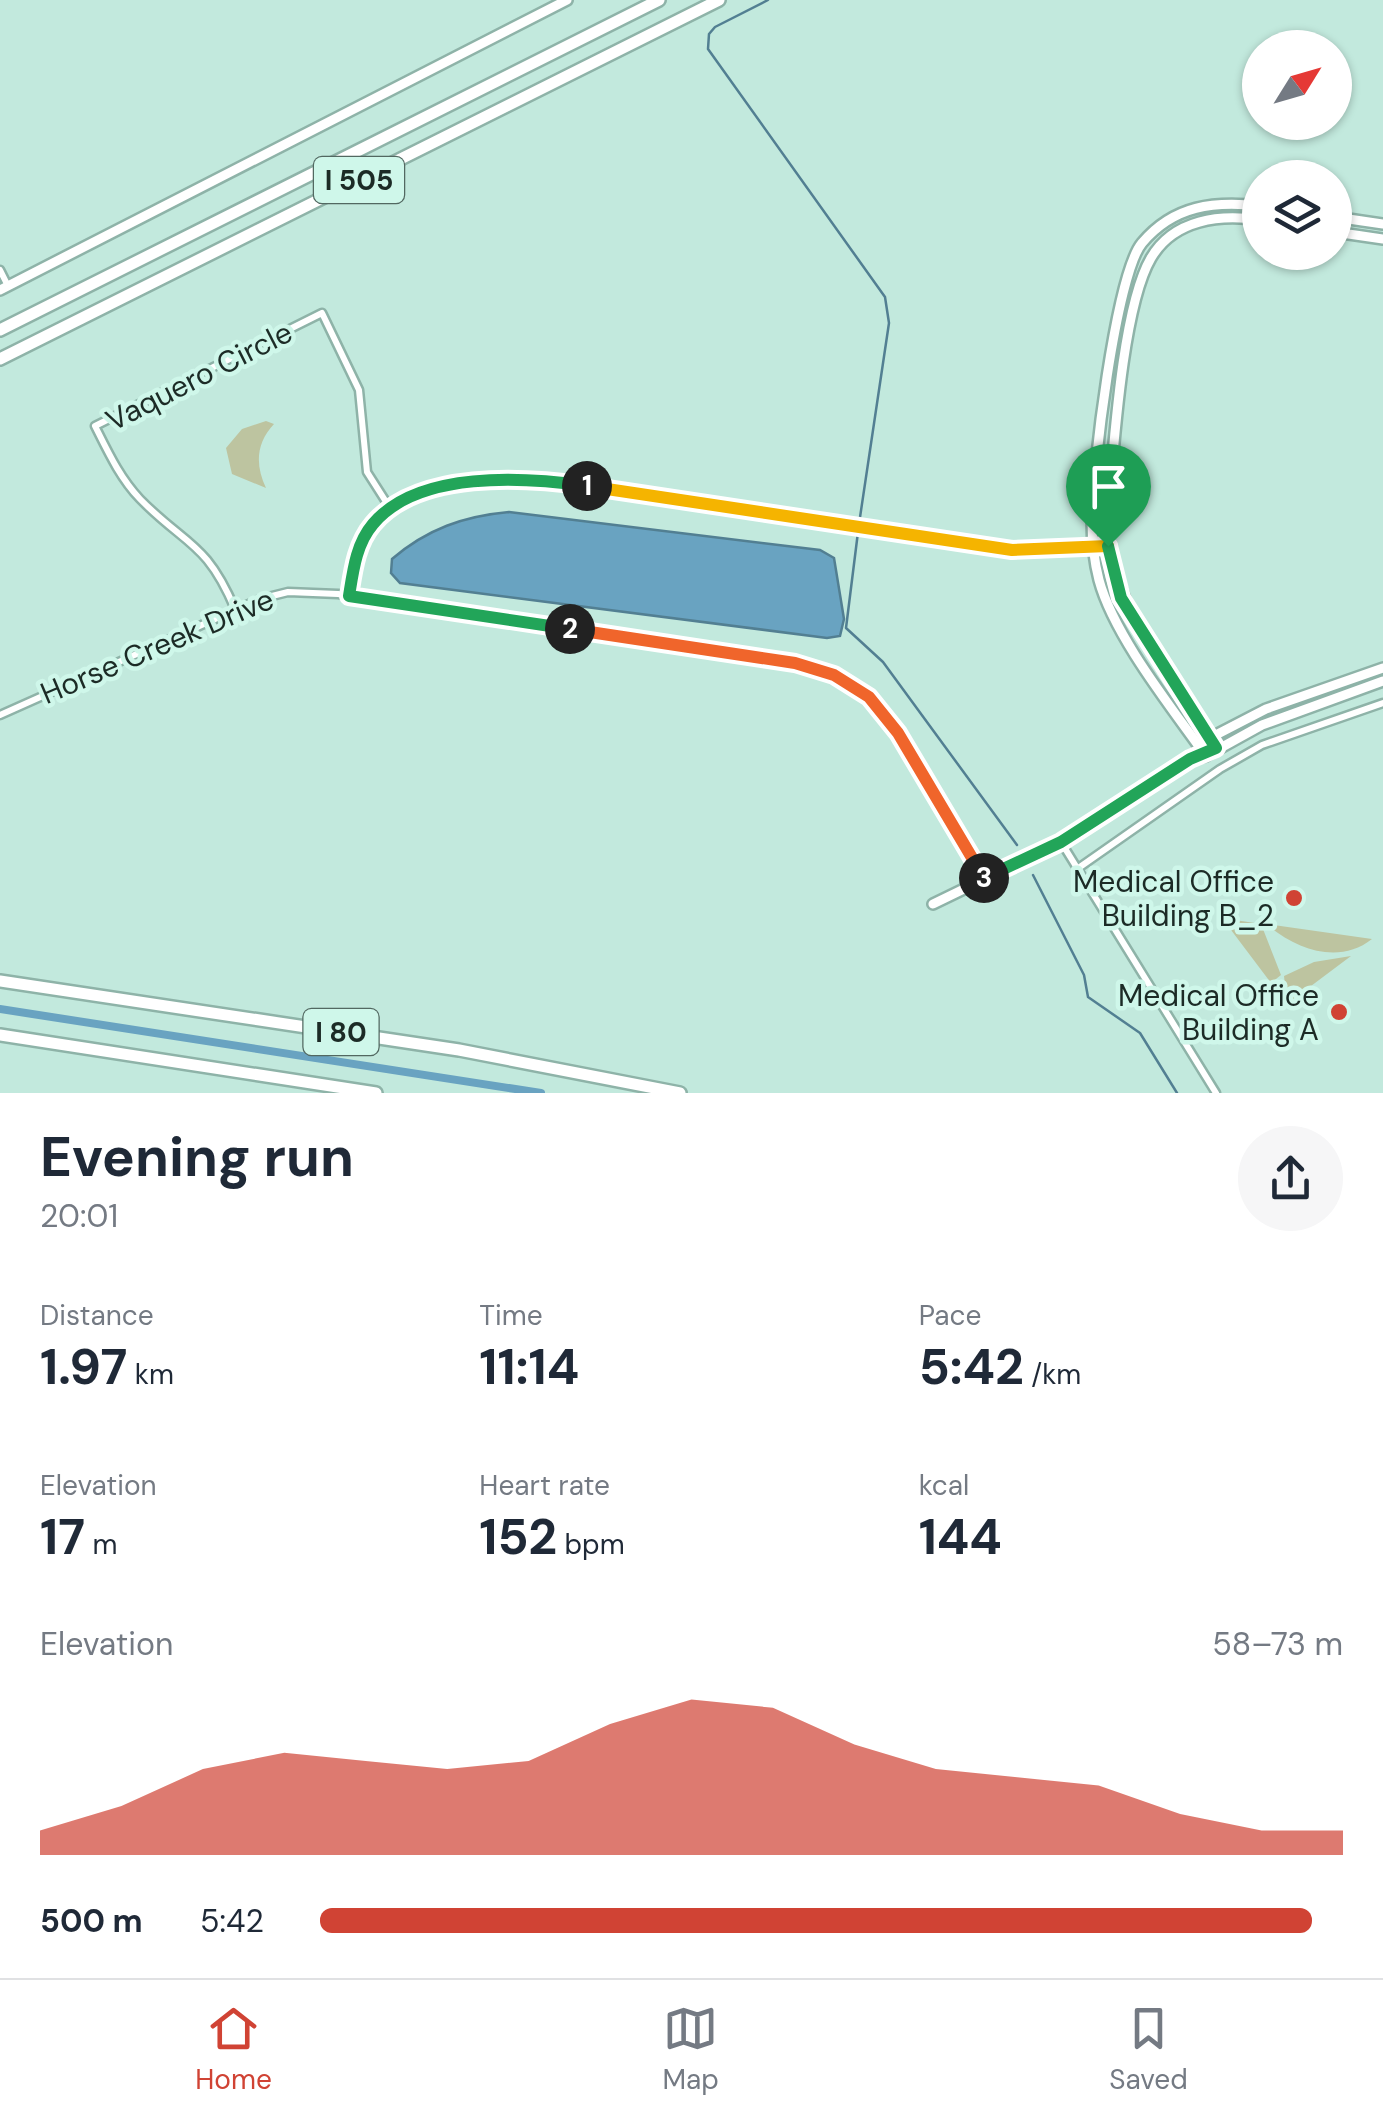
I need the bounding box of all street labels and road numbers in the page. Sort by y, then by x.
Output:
road number: I 505 [314,157,404,203]
street label: Vaquero Circle [99,312,299,440]
street label: Horse Creek Drive [34,579,280,713]
road number: I 80 [304,1009,378,1055]

